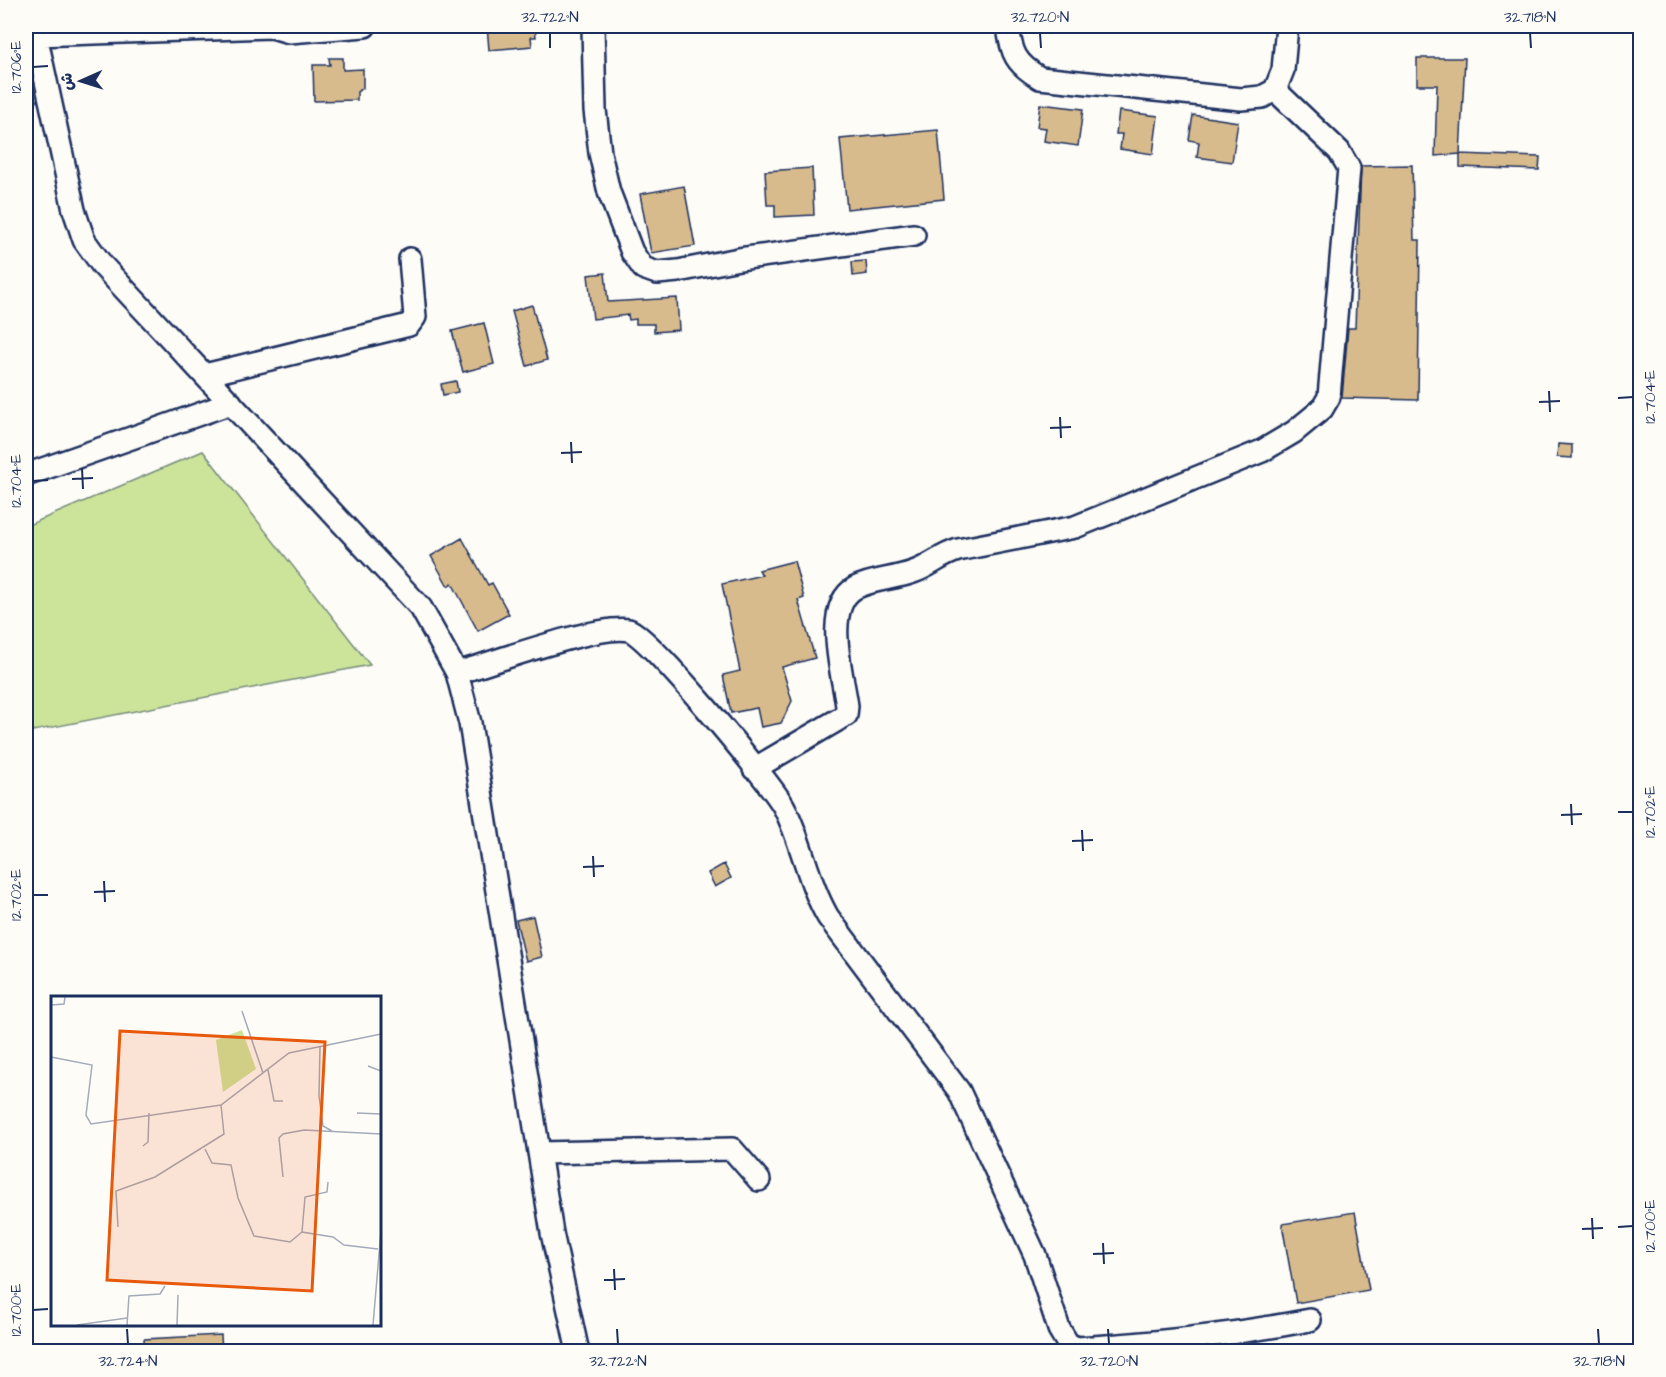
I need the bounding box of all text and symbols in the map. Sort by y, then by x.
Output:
text: 32.722°N [521,7,579,28]
text: 32.720°N [1011,7,1069,28]
text: 32.718°N [1504,7,1556,28]
text: 12.706°E [6,40,27,93]
north arrow [51,51,111,111]
text: ش [56,72,78,91]
text: 12.704°E [1640,370,1661,424]
text: 12.704°E [6,454,27,508]
text: 12.702°E [1640,786,1661,838]
text: 12.702°E [6,869,27,921]
inset map [51,996,381,1326]
text: 12.700°E [1640,1199,1661,1252]
text: 12.700°E [6,1283,27,1336]
text: 32.724°N [98,1351,158,1372]
text: 32.722°N [589,1351,647,1372]
text: 32.720°N [1080,1351,1138,1372]
text: 32.718°N [1573,1351,1625,1372]

